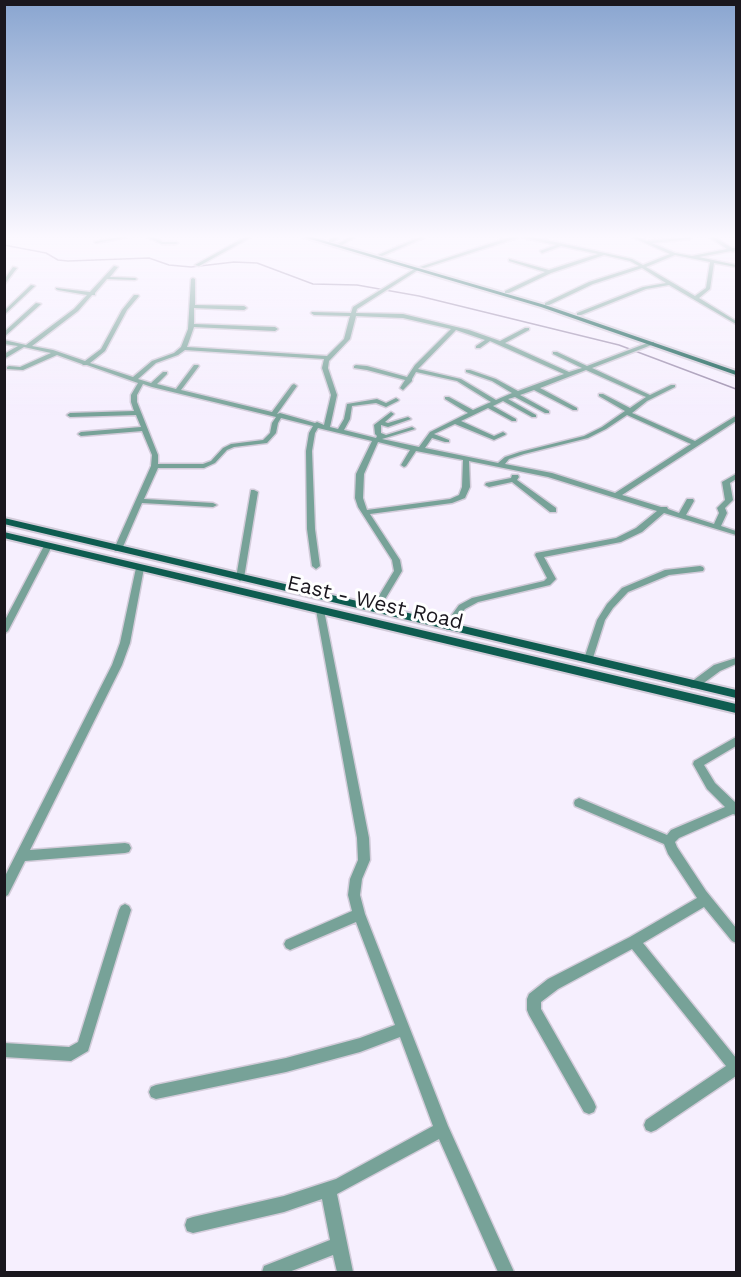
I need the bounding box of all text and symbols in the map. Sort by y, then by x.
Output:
street label: East - West Road [284,570,466,636]

